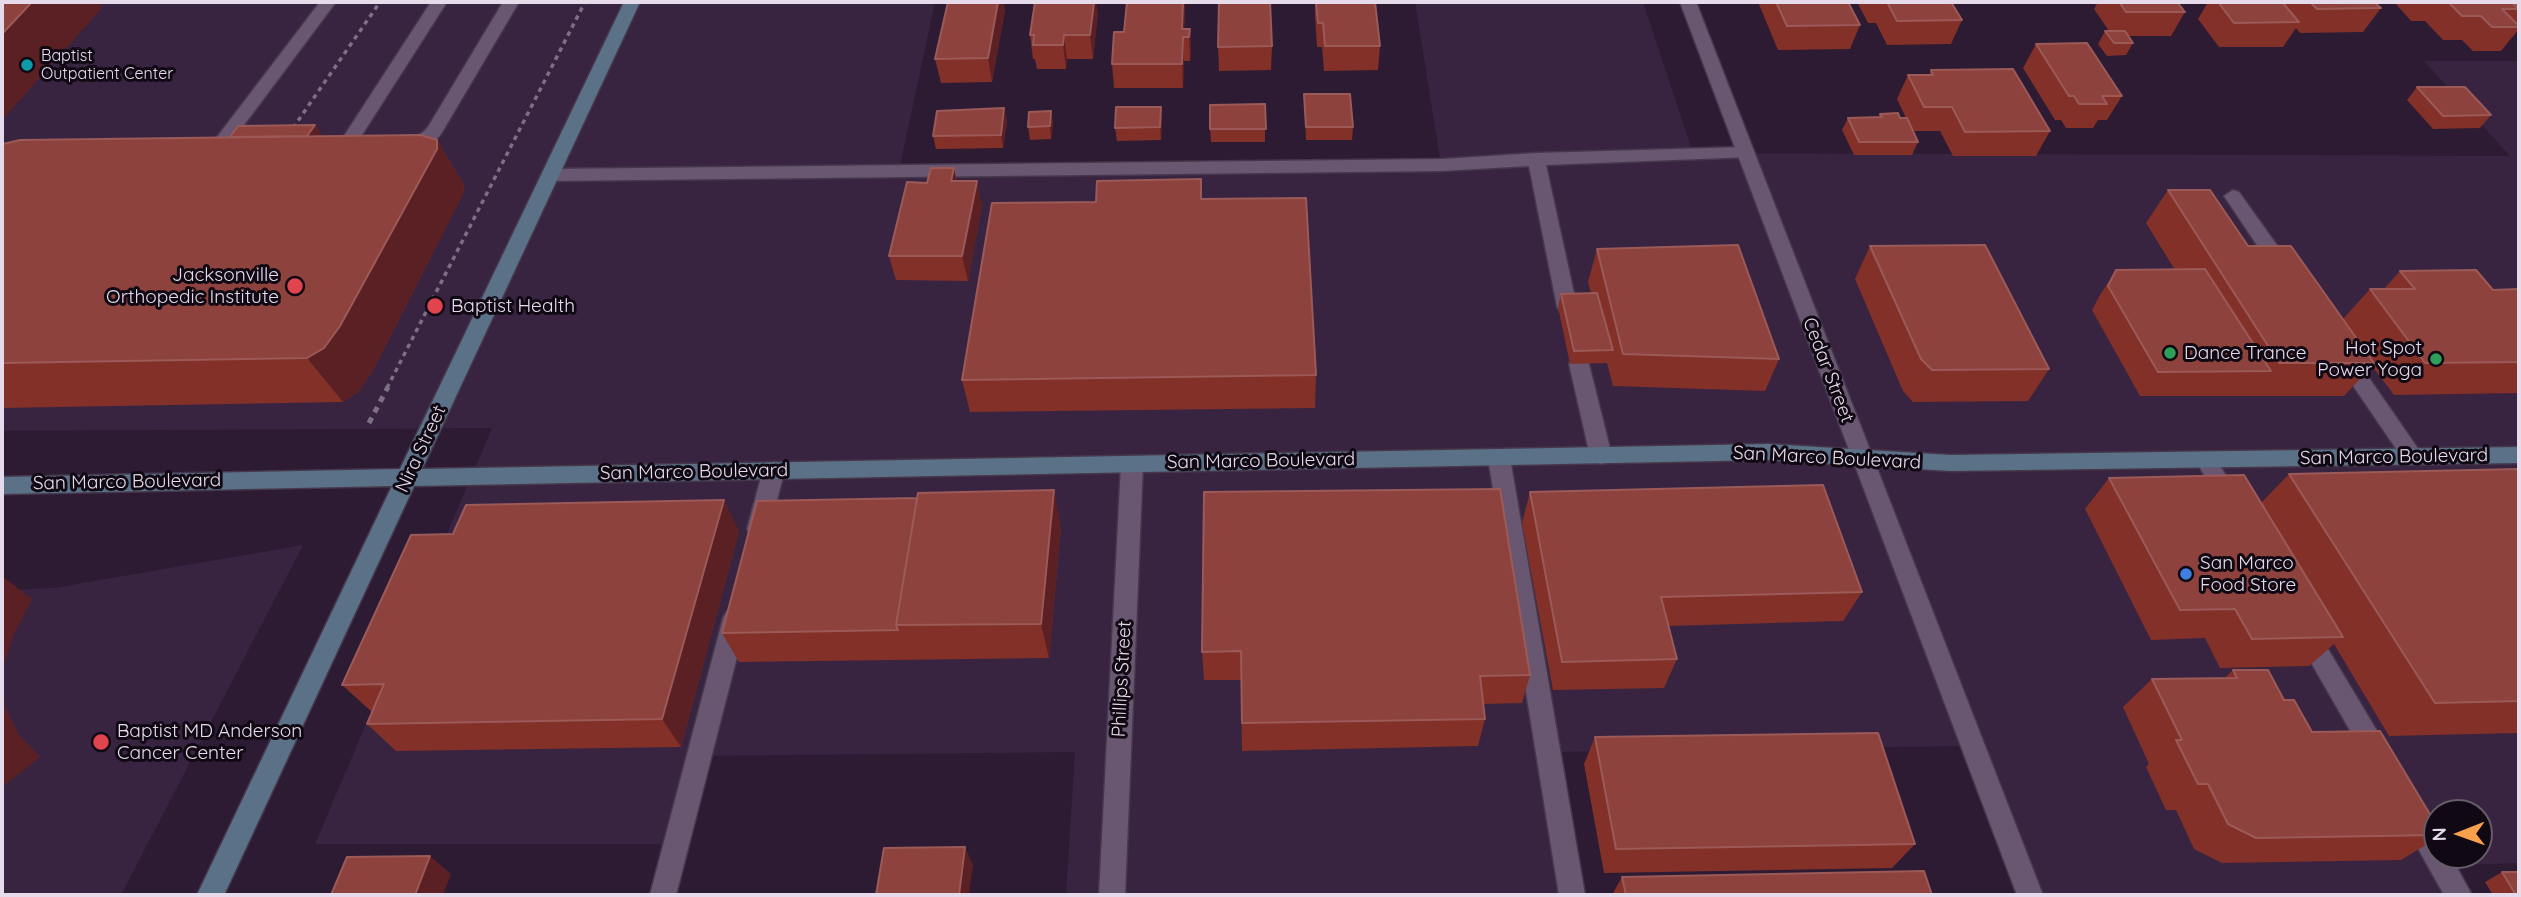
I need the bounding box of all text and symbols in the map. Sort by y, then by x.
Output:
place label: Baptist Outpatient Center [41,46,173,84]
marker: Baptist Outpatient Center [19,57,35,73]
place label: Jacksonville Orthopedic Institute [106,264,279,308]
marker: Jacksonville Orthopedic Institute [285,276,305,296]
place label: Baptist Health [451,295,575,317]
marker: Baptist Health [425,296,445,316]
street label: Cedar Street [1798,314,1858,426]
place label: Hot Spot Power Yoga [2317,337,2422,381]
place label: Dance Trance [2184,342,2306,364]
marker: Dance Trance [2162,345,2178,361]
marker: Hot Spot Power Yoga [2428,351,2444,367]
street label: Nira Street [391,402,451,496]
street label: San Marco Boulevard [1732,442,1922,474]
street label: San Marco Boulevard [2300,444,2488,470]
street label: San Marco Boulevard [1167,448,1355,474]
street label: San Marco Boulevard [600,459,788,485]
street label: San Marco Boulevard [33,469,221,495]
place label: San Marco Food Store [2200,552,2296,596]
marker: San Marco Food Store [2178,566,2194,582]
street label: Phillips Street [1108,620,1136,738]
place label: Baptist MD Anderson Cancer Center [117,720,302,764]
marker: Baptist MD Anderson Cancer Center [91,732,111,752]
north arrow [2423,799,2493,869]
text: N [2427,827,2451,842]

